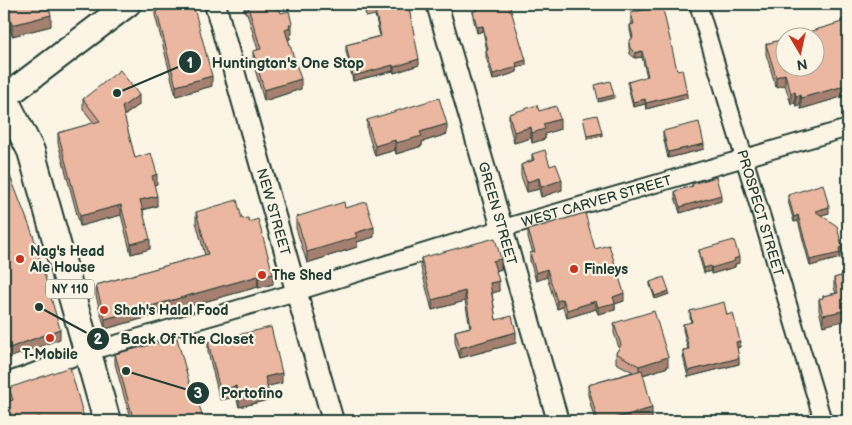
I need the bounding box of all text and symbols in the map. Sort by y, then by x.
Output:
north arrow [774,28,824,78]
callout: Huntington's One Stop [177,47,375,77]
text: 1 [187,54,193,73]
text: Huntington's One Stop [212,54,365,73]
text: N [795,55,808,74]
street label: PROSPECT STREET [734,148,788,279]
street label: GREEN STREET [475,160,521,267]
street label: NEW STREET [253,166,294,258]
street label: WEST CARVER STREET [519,171,674,231]
place label: Nag's Head Ale House [29,243,104,276]
marker: Nag's Head Ale House [14,253,26,265]
place label: Finleys [584,261,628,278]
marker: Finleys [568,263,580,275]
place label: The Shed [272,267,332,284]
marker: The Shed [256,269,268,281]
road number: NY 110 [46,280,94,298]
place label: Shah's Halal Food [114,302,229,319]
marker: Shah's Halal Food [98,304,110,316]
callout: Back Of The Closet [86,324,264,354]
text: 2 [94,330,103,349]
text: Back Of The Closet [120,330,254,349]
marker: T-Mobile [44,332,56,344]
place label: T-Mobile [22,346,78,363]
callout: Portofino [186,378,293,408]
text: 3 [194,384,203,403]
text: Portofino [221,384,284,403]

